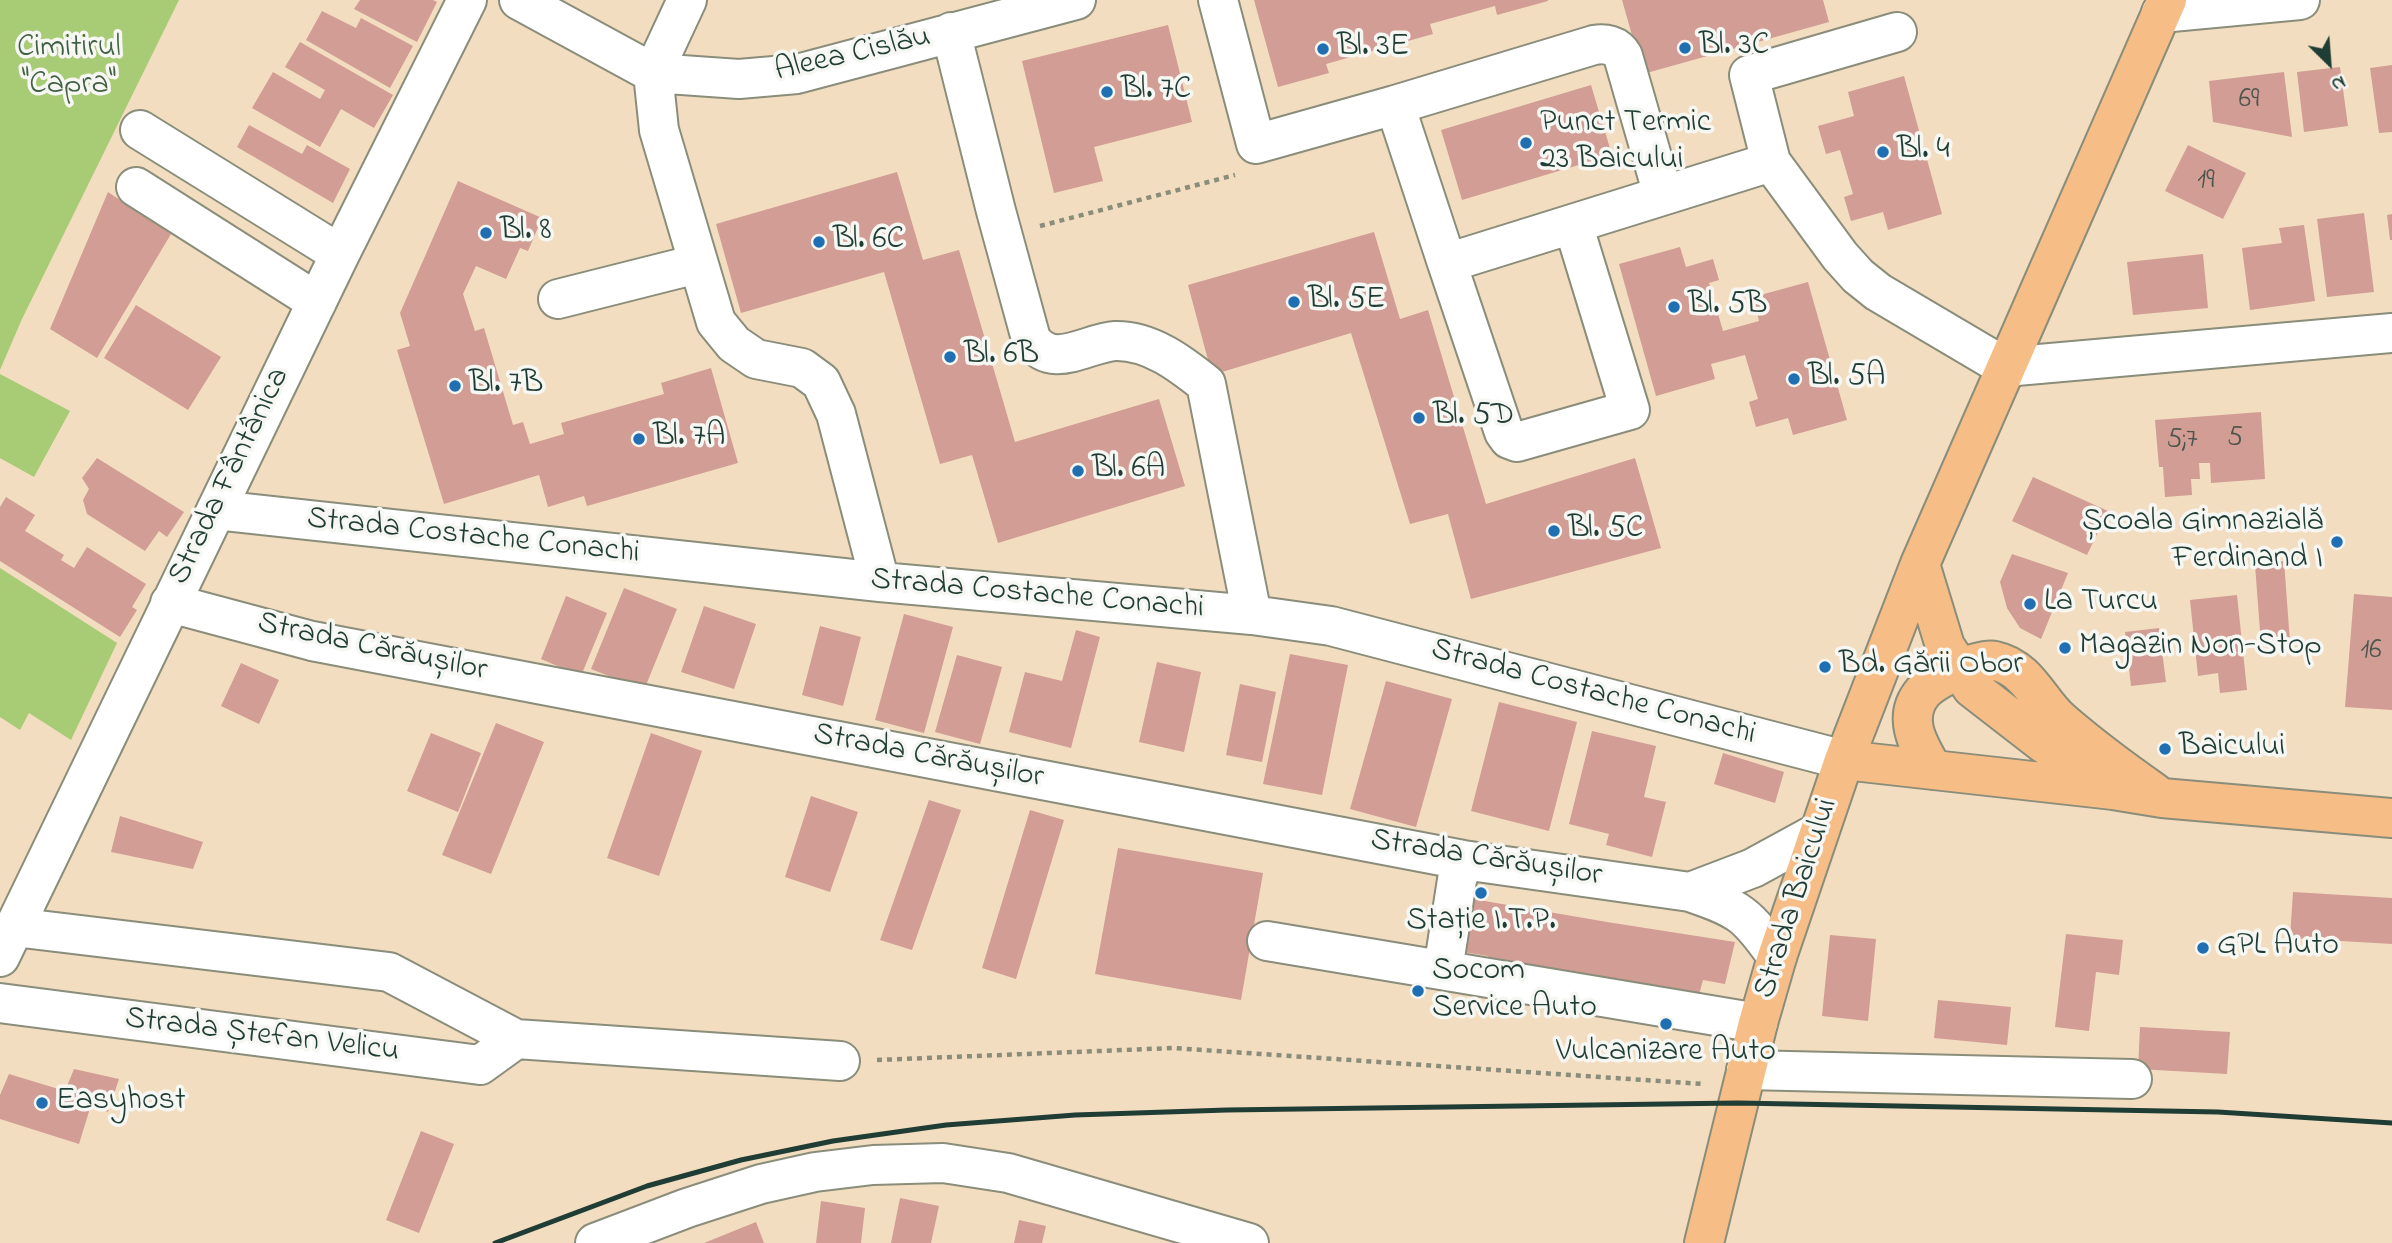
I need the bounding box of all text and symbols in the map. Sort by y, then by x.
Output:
street label: Aleea Cislău [771,19,935,93]
north arrow [2294,28,2364,98]
place label: Bl. 3C [1699,29,1769,67]
place label: Bl. 3E [1337,30,1409,68]
park label: Cimitirul "Capra" [17,31,121,106]
marker: Bl. 3C [1677,40,1693,56]
marker: Bl. 3E [1315,41,1331,57]
text: N [2327,68,2350,97]
place label: Bl. 7C [1121,73,1191,111]
marker: Bl. 7C [1099,84,1115,100]
house number: 69 [2239,84,2259,118]
place label: Punct Termic 23 Baicului [1540,106,1711,181]
place label: Bl. 4 [1897,133,1950,171]
marker: Punct Termic 23 Baicului [1518,135,1534,151]
marker: Bl. 4 [1875,144,1891,160]
house number: 19 [2197,165,2215,199]
place label: Bl. 8 [500,214,552,252]
place label: Bl. 6C [833,223,904,261]
marker: Bl. 8 [478,225,494,241]
marker: Bl. 6C [811,234,827,250]
place label: Bl. 5E [1308,283,1385,321]
place label: Bl. 5B [1688,288,1767,326]
marker: Bl. 5E [1286,294,1302,310]
marker: Bl. 5B [1666,299,1682,315]
place label: Bl. 6B [964,338,1039,376]
marker: Bl. 6B [942,349,958,365]
place label: Bl. 5A [1808,360,1886,398]
street label: Strada Fântânica [162,362,300,592]
place label: Bl. 7B [469,367,543,405]
marker: Bl. 5A [1786,371,1802,387]
marker: Bl. 7B [447,378,463,394]
place label: Bl. 5D [1433,399,1514,437]
marker: Bl. 5D [1411,410,1427,426]
place label: Bl. 7A [653,420,725,458]
house number: 5 [2227,422,2243,456]
house number: 5;7 [2166,424,2198,458]
marker: Bl. 7A [631,431,647,447]
place label: Bl. 6A [1092,452,1165,490]
marker: Bl. 6A [1070,463,1086,479]
street label: Strada Costache Conachi [305,501,641,575]
place label: Școala Gimnazială Ferdinand I [2082,505,2323,580]
place label: Bl. 5C [1568,512,1643,550]
marker: Bl. 5C [1546,523,1562,539]
marker: Școala Gimnazială Ferdinand I [2329,534,2345,550]
street label: Strada Costache Conachi [869,562,1205,630]
place label: La Turcu [2044,585,2158,623]
marker: La Turcu [2022,596,2038,612]
street label: Strada Cărăușilor [254,606,490,692]
place label: Magazin Non-Stop [2079,629,2322,667]
street label: Strada Costache Conachi [1426,632,1760,756]
house number: 16 [2360,635,2382,669]
marker: Magazin Non-Stop [2057,640,2073,656]
place label: Bd. Gării Obor [1839,648,2023,686]
marker: Bd. Gării Obor [1817,659,1833,675]
street label: Strada Cărăușilor [810,717,1046,799]
place label: Baicului [2179,730,2285,768]
marker: Baicului [2157,741,2173,757]
street label: Strada Baicului [1748,794,1848,1004]
street label: Strada Cărăușilor [1368,823,1604,897]
marker: Stație I.T.P. [1473,885,1489,901]
place label: Stație I.T.P. [1406,904,1556,942]
place label: GPL Auto [2217,929,2339,967]
marker: GPL Auto [2195,940,2211,956]
place label: Socom Service Auto [1432,954,1597,1029]
marker: Socom Service Auto [1410,983,1426,999]
street label: Strada Ștefan Velicu [123,1001,401,1073]
marker: Vulcanizare Auto [1658,1016,1674,1032]
place label: Vulcanizare Auto [1556,1035,1776,1073]
place label: Easyhost [56,1084,186,1122]
marker: Easyhost [34,1095,50,1111]

